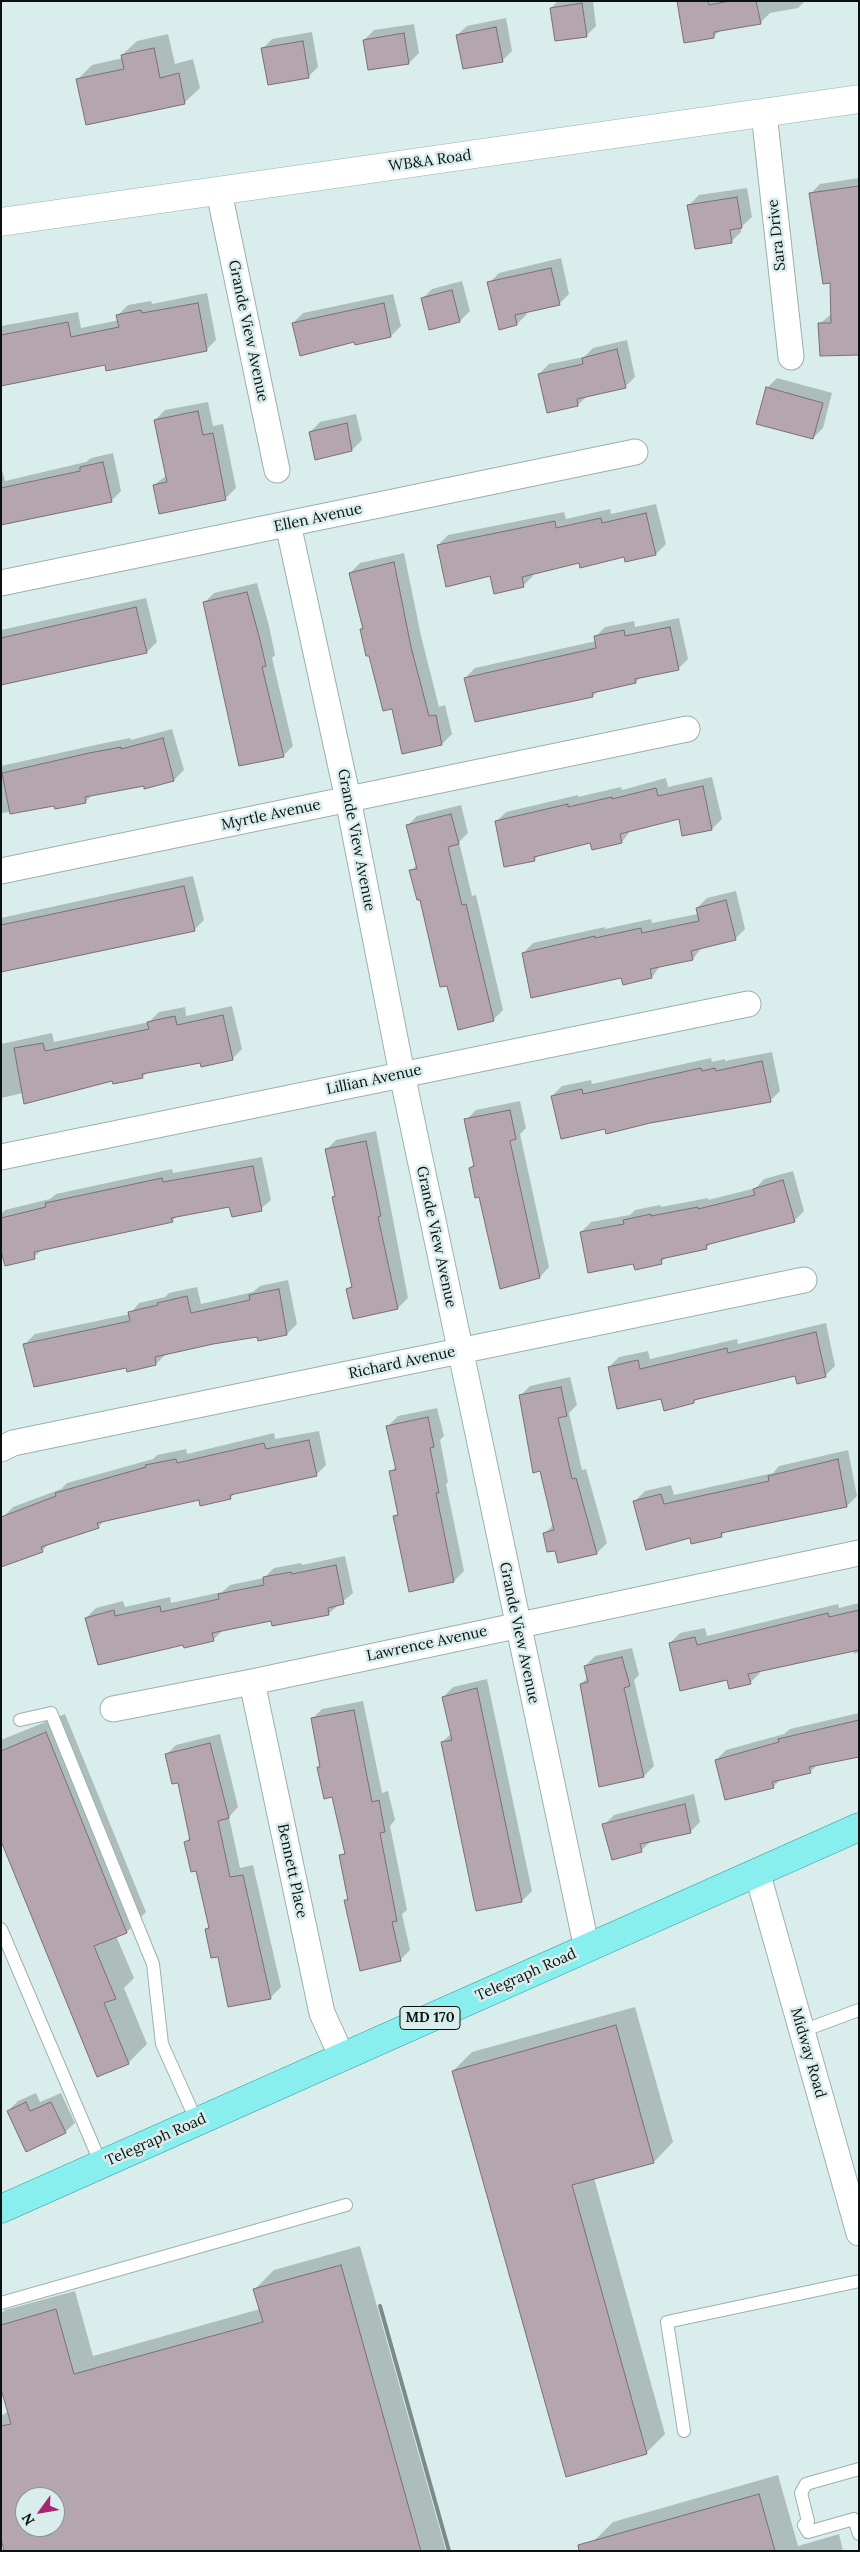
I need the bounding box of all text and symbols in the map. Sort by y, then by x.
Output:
street label: WB&A Road [387,146,473,176]
street label: Sara Drive [764,198,790,272]
street label: Grande View Avenue [224,258,272,404]
street label: Ellen Avenue [272,500,364,536]
street label: Grande View Avenue [333,767,379,913]
street label: Myrtle Avenue [220,796,322,834]
street label: Lillian Avenue [325,1061,423,1099]
street label: Grande View Avenue [412,1164,460,1310]
street label: Richard Avenue [347,1343,457,1383]
street label: Grande View Avenue [495,1560,543,1706]
street label: Lawrence Avenue [365,1622,489,1666]
street label: Bennett Place [273,1822,311,1920]
street label: Telegraph Road [473,1945,579,2005]
road number: MD 170 [400,2006,460,2030]
street label: Midway Road [787,2006,829,2100]
street label: Telegraph Road [103,2110,209,2170]
north arrow [15,2487,65,2537]
text: N [18,2510,39,2529]

